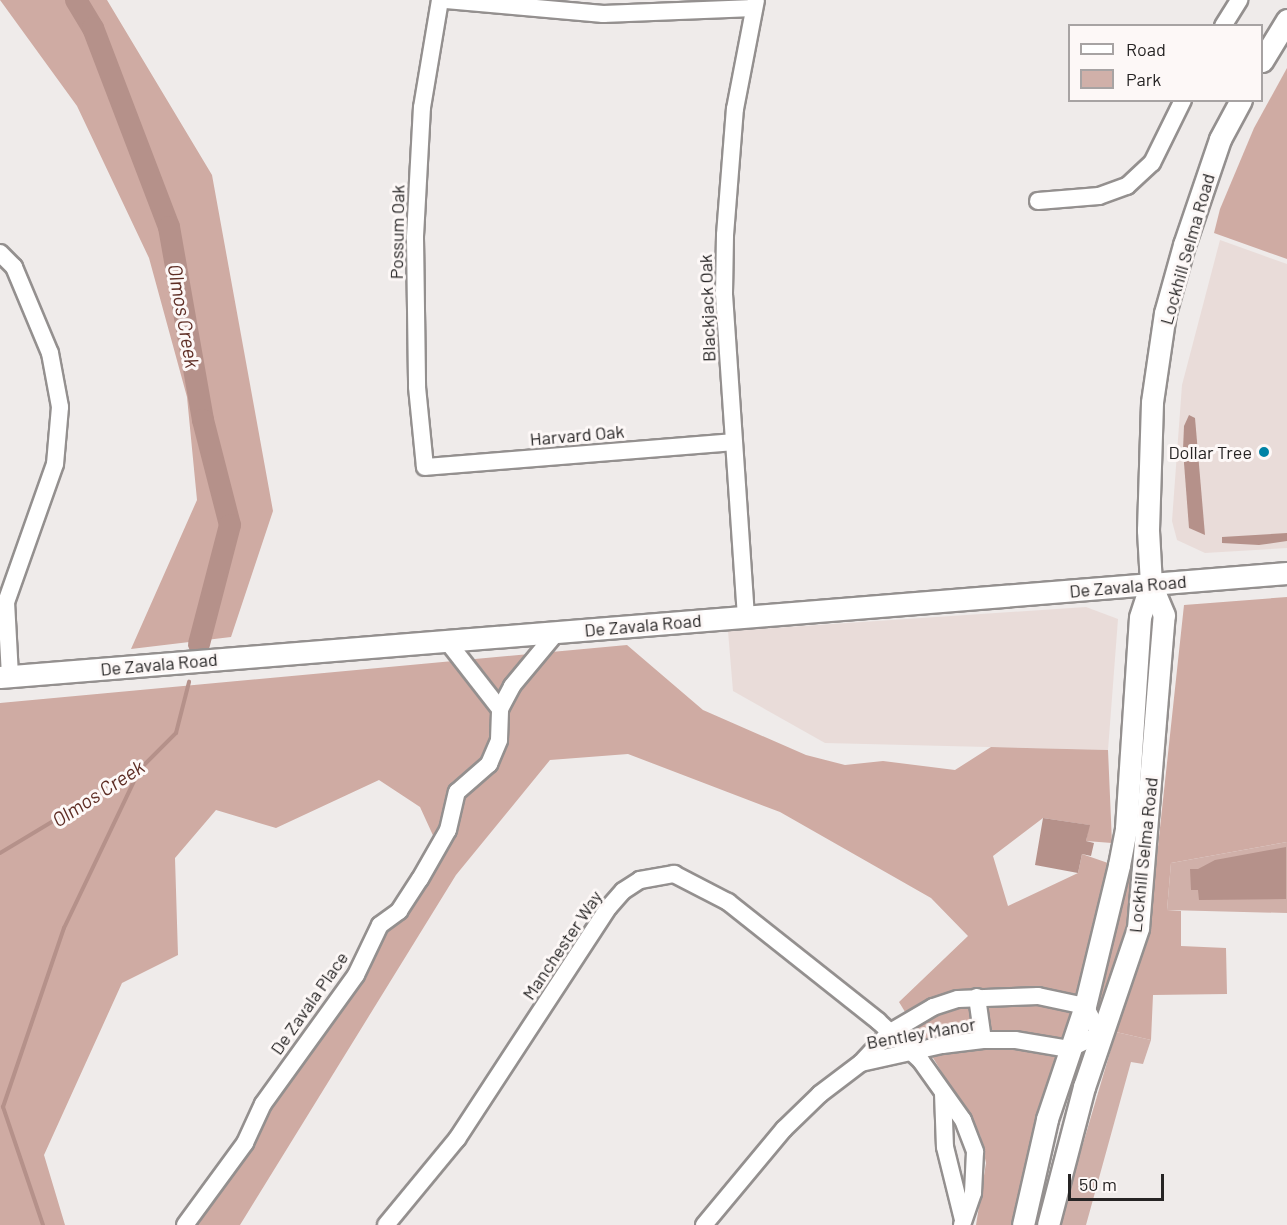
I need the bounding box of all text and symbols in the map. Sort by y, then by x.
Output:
legend [1068,24,1263,102]
text: Road [1126,38,1166,60]
text: Park [1126,68,1161,90]
street label: Lockhill Selma Road [1155,171,1219,327]
street label: Possum Oak [385,185,409,279]
street label: Blackjack Oak [694,254,720,362]
water label: Olmos Creek [163,262,205,370]
street label: Harvard Oak [529,420,625,450]
place label: Dollar Tree [1168,441,1252,463]
marker: Dollar Tree [1257,445,1271,459]
street label: De Zavala Road [1068,570,1188,602]
street label: De Zavala Road [583,609,703,641]
street label: De Zavala Road [99,648,219,680]
water label: Olmos Creek [47,754,149,832]
street label: Lockhill Selma Road [1124,776,1162,934]
street label: Manchester Way [518,886,606,1004]
street label: De Zavala Place [266,947,352,1059]
street label: Bentley Manor [865,1013,977,1053]
scale bar [1071,1162,1167,1200]
text: 50 m [1079,1173,1117,1195]

